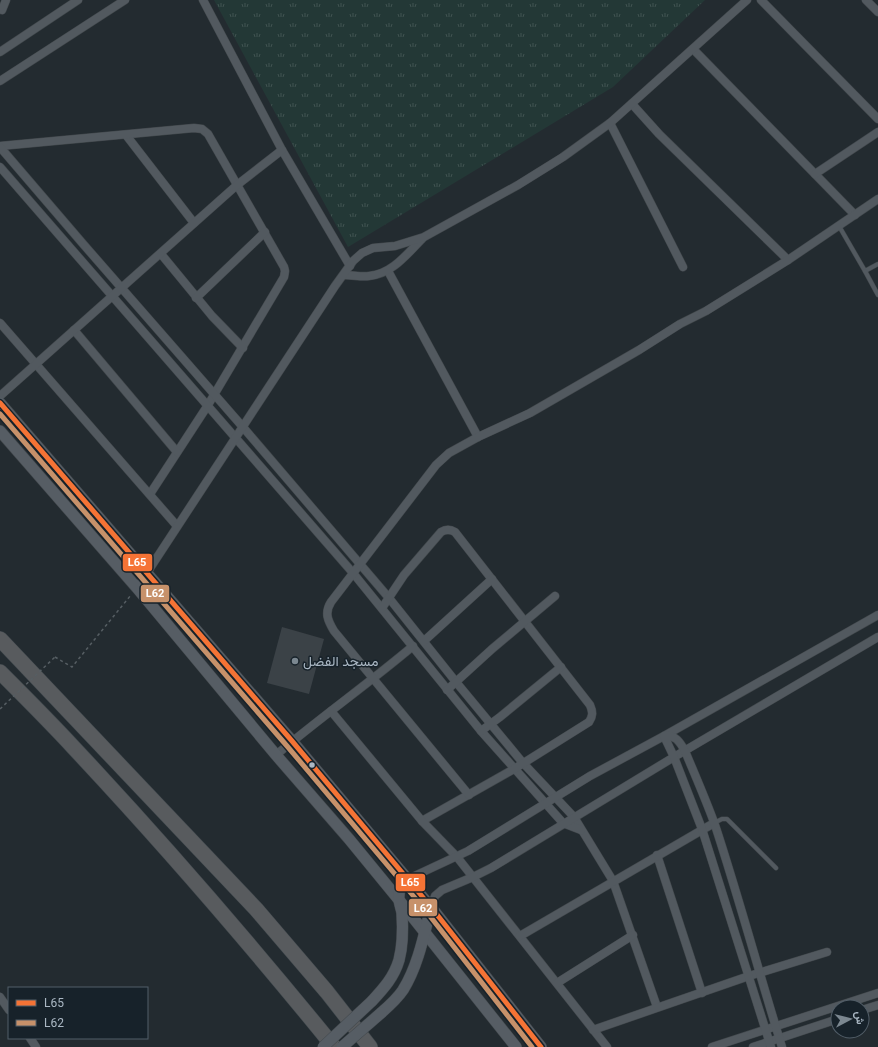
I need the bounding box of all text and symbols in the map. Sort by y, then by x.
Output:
line badge: L65 [122,553,153,572]
text: L65 [128,556,146,569]
line badge: L62 [140,584,170,603]
text: L62 [146,587,164,600]
place label: مسجد الفضل [303,653,378,670]
marker: مسجد الفضل [290,656,300,666]
unlabelled marker [307,760,317,770]
line badge: L65 [395,873,426,892]
text: L65 [401,876,419,889]
line badge: L62 [408,898,438,917]
text: L62 [414,902,432,915]
legend [8,987,148,1039]
text: L65 [44,996,64,1010]
north arrow [830,999,870,1039]
text: ش [852,1010,867,1025]
text: L62 [44,1016,64,1030]

